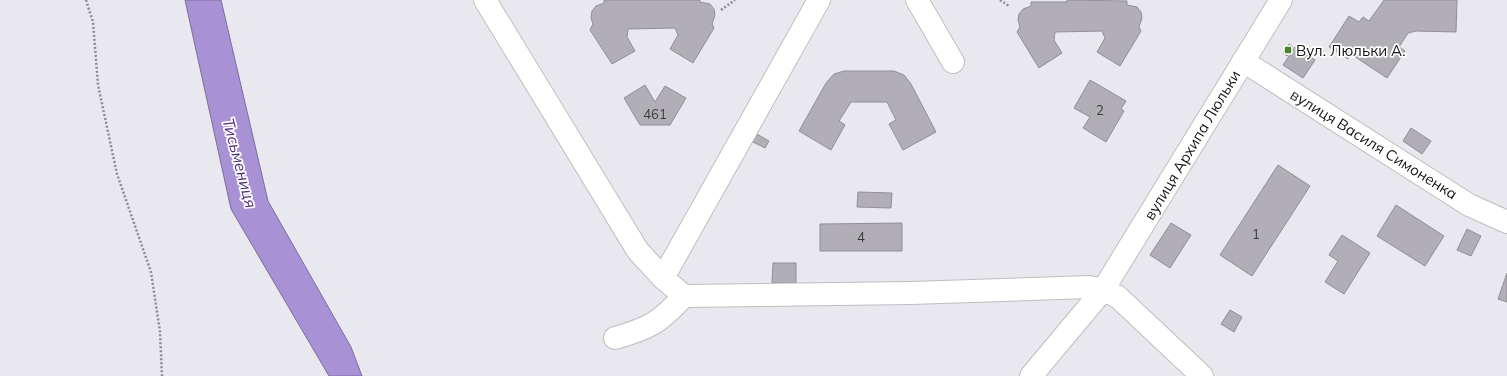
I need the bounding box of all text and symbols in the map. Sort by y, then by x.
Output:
place label: Вул. Люльки А. [1296,41,1406,60]
marker: Вул. Люльки А. [1283,45,1293,55]
street label: вулиця Архипа Люльки [1140,67,1244,223]
street label: вулиця Василя Симоненка [1287,85,1461,203]
house number: 2 [1096,102,1104,118]
house number: 461 [643,106,667,122]
water label: Тисьмениця [218,116,262,210]
house number: 1 [1252,226,1260,242]
house number: 4 [857,229,865,245]

